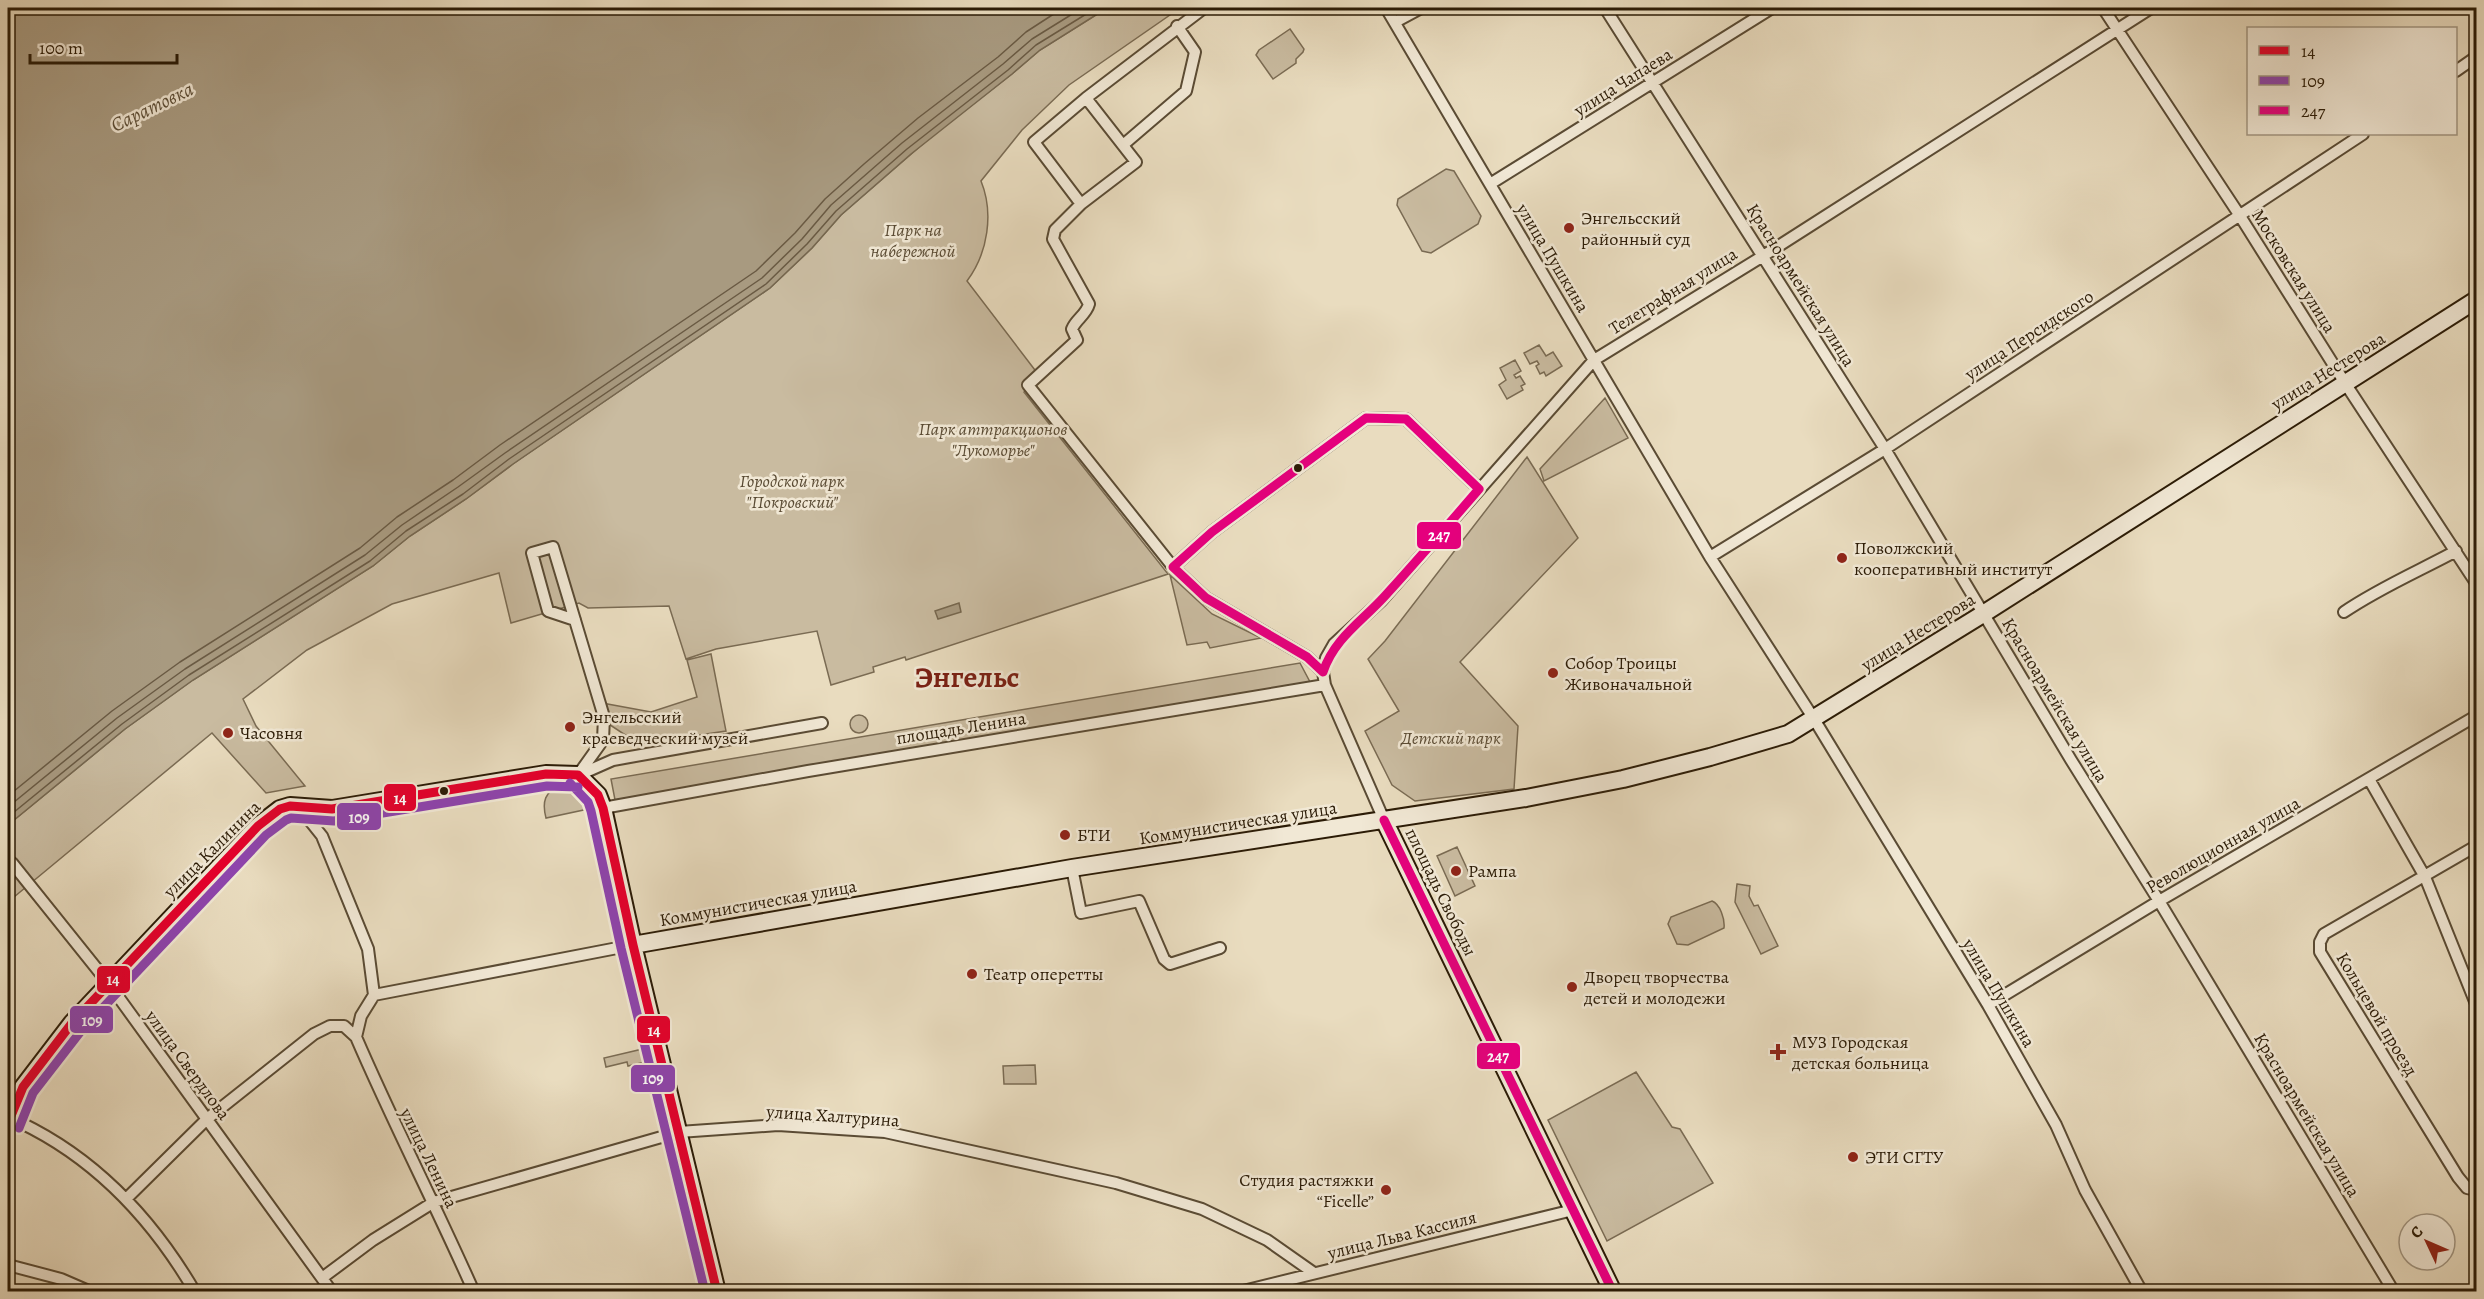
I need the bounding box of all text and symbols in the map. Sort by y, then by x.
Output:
scale bar [30,27,177,65]
legend [2247,27,2457,135]
text: 100 m [39,36,83,60]
text: 14 [2301,39,2315,63]
street label: улица Чапаева [1568,42,1677,122]
text: 109 [2301,69,2325,93]
water label: Саратовка [106,75,198,139]
text: 247 [2301,99,2326,123]
street label: улица Пушкина [1510,198,1595,318]
street label: Красноармейская улица [1741,199,1861,372]
street label: Московская улица [2246,205,2342,338]
place label: Энгельсский районный суд [1581,206,1690,251]
park label: Парк на набережной [871,218,955,263]
marker: Энгельсский районный суд [1562,221,1576,235]
street label: Телеграфная улица [1604,241,1742,340]
street label: улица Персидского [1959,284,2098,386]
street label: улица Нестерова [2266,326,2390,416]
park label: Парк аттракционов "Лукоморье" [919,417,1067,462]
unlabelled marker [1292,462,1304,474]
park label: Городской парк "Покровский" [739,469,845,514]
line badge: 247 [1416,521,1462,550]
text: 247 [1428,525,1450,547]
place label: Поволжский кооперативный институт [1854,536,2053,581]
marker: Поволжский кооперативный институт [1835,551,1849,565]
street label: улица Нестерова [1856,587,1980,677]
street label: Красноармейская улица [1996,613,2114,787]
place label: Собор Троицы Живоначальной [1565,651,1692,696]
district label: Энгельс [914,657,1020,697]
marker: Собор Троицы Живоначальной [1546,666,1560,680]
place label: Энгельсский краеведческий музей [582,705,748,750]
street label: площадь Ленина [894,706,1028,750]
marker: Энгельсский краеведческий музей [563,720,577,734]
place label: Часовня [240,721,303,745]
marker: Часовня [221,726,235,740]
park label: Детский парк [1399,726,1501,750]
line badge: 14 [383,783,417,812]
unlabelled marker [438,785,450,797]
text: 14 [393,788,407,810]
street label: Революционная улица [2142,791,2305,899]
street label: улица Калинина [157,795,266,904]
street label: Коммунистическая улица [1137,795,1339,850]
line badge: 109 [336,802,382,831]
text: 109 [348,807,370,829]
place label: БТИ [1077,823,1111,847]
street label: площадь Свободы [1400,824,1482,960]
marker: БТИ [1058,828,1072,842]
place label: Рампа [1468,859,1517,883]
marker: Рампа [1449,864,1463,878]
street label: Коммунистическая улица [658,874,859,932]
street label: улица Пушкина [1956,933,2041,1053]
street label: Кольцевой проезд [2331,948,2424,1080]
place label: Театр оперетты [984,962,1103,986]
line badge: 14 [96,965,131,994]
place label: Дворец творчества детей и молодежи [1583,965,1730,1010]
marker: Театр оперетты [965,967,979,981]
text: 14 [106,969,120,991]
marker: Дворец творчества детей и молодежи [1565,980,1579,994]
street label: улица Свердлова [139,1004,236,1125]
line badge: 109 [69,1005,114,1034]
text: 109 [81,1010,103,1032]
line badge: 14 [636,1015,671,1044]
text: 14 [647,1020,661,1042]
street label: Красноармейская улица [2248,1028,2366,1202]
place label: МУЗ Городская детская больница [1791,1030,1930,1075]
line badge: 247 [1476,1042,1521,1070]
marker: МУЗ Городская детская больница [1769,1043,1787,1061]
text: 247 [1487,1046,1509,1068]
line badge: 109 [630,1064,676,1093]
text: 109 [642,1068,664,1090]
street label: улица Халтурина [765,1099,901,1133]
street label: улица Ленина [394,1103,464,1213]
place label: ЭТИ СГТУ [1865,1145,1944,1169]
marker: ЭТИ СГТУ [1846,1150,1860,1164]
place label: Студия растяжки “Ficelle” [1239,1168,1374,1213]
marker: Студия растяжки “Ficelle” [1379,1183,1393,1197]
street label: улица Льва Кассиля [1324,1205,1479,1265]
north arrow [2397,1212,2457,1272]
text: С [2406,1221,2428,1243]

